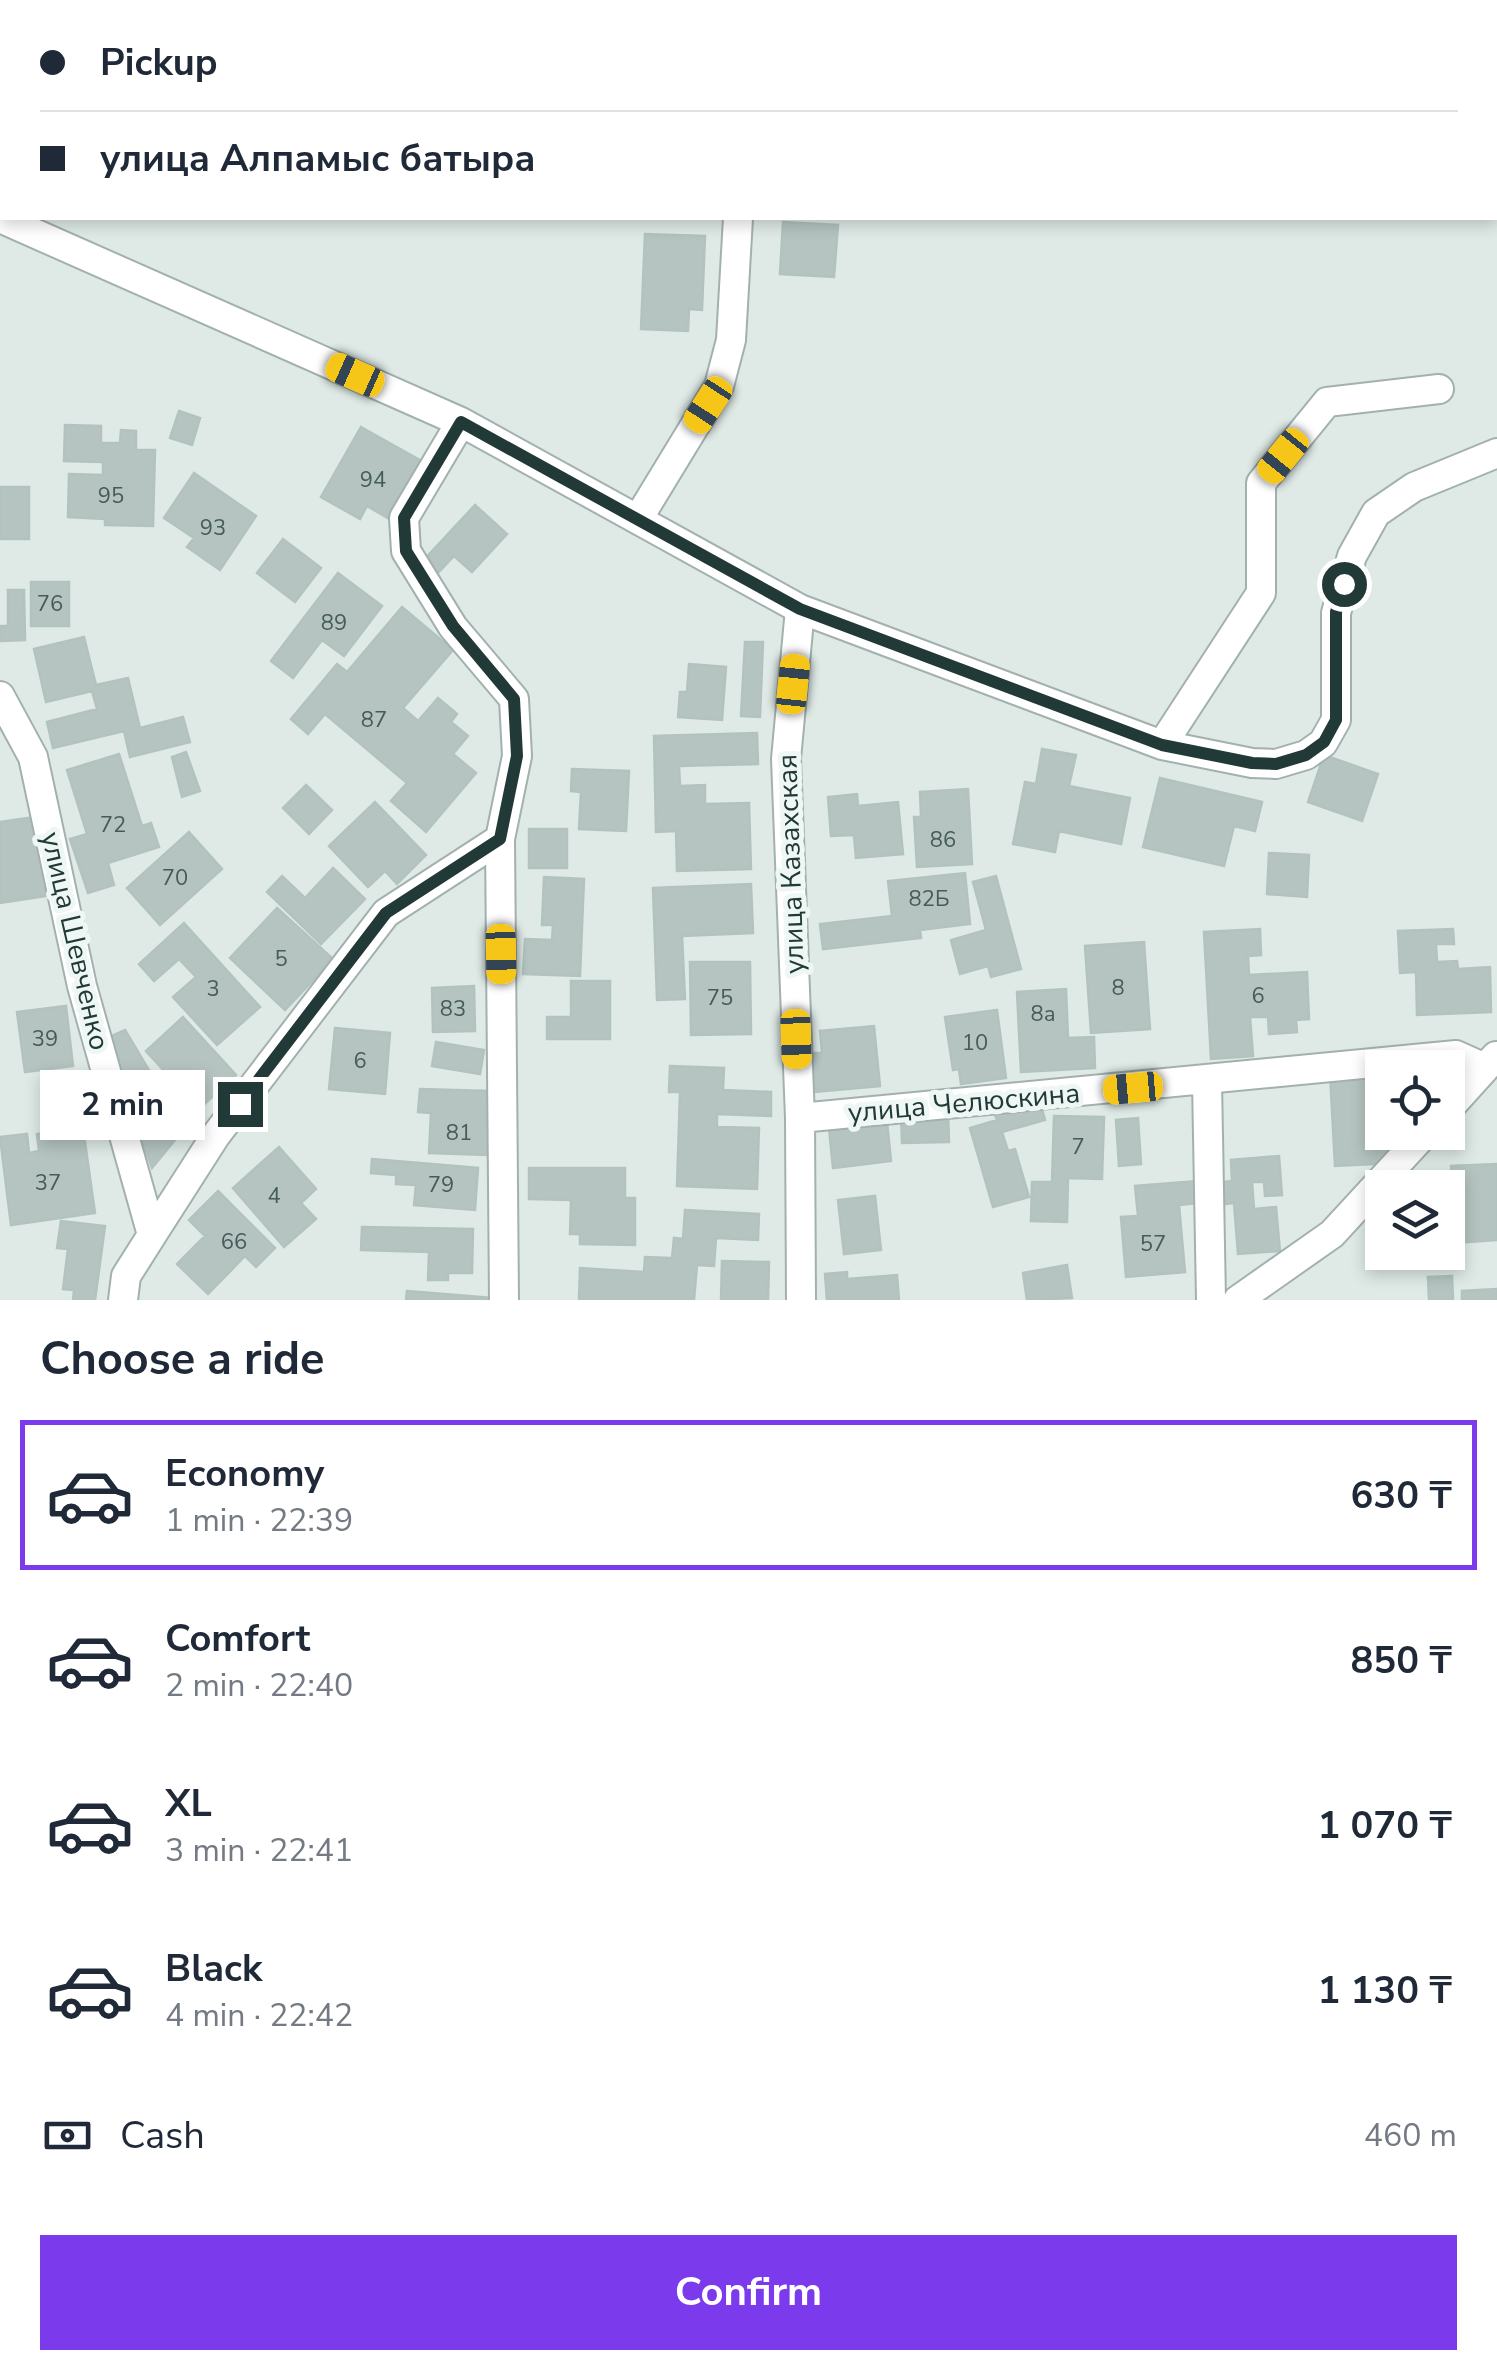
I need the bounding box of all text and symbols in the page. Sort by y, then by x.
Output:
text: Pickup [100,37,218,88]
text: улица Алпамыс батыра [100,133,536,184]
car [321,349,389,401]
car [679,372,737,438]
car [1252,423,1314,489]
house number: 94 [360,465,386,495]
house number: 95 [98,481,124,511]
house number: 93 [200,513,226,543]
route start [1322,562,1367,607]
house number: 76 [37,589,63,619]
house number: 89 [321,608,347,638]
car [775,653,811,715]
house number: 87 [361,705,387,735]
street label: улица Казахская [768,753,814,975]
house number: 72 [100,810,126,840]
house number: 86 [930,825,956,855]
street label: улица Шевченко [31,828,119,1054]
house number: 70 [162,863,188,893]
house number: 82Б [909,884,949,914]
car [485,924,517,984]
house number: 5 [274,944,288,974]
house number: 8 [1111,973,1125,1003]
house number: 3 [206,974,220,1004]
house number: 6 [1251,981,1265,1011]
house number: 75 [707,983,733,1013]
house number: 83 [440,994,466,1024]
house number: 8а [1030,999,1056,1029]
car [780,1008,812,1070]
house number: 39 [32,1024,58,1054]
house number: 10 [962,1028,988,1058]
house number: 6 [353,1046,367,1076]
map controls [1365,1050,1465,1270]
button: locate [1365,1050,1465,1150]
callout: 2 min [40,1069,205,1139]
car [1102,1070,1164,1106]
street label: улица Челюскина [846,1074,1082,1132]
route end [218,1082,263,1127]
text: 2 min [81,1083,164,1126]
house number: 81 [446,1118,472,1148]
house number: 7 [1071,1132,1085,1162]
house number: 37 [35,1168,61,1198]
house number: 79 [428,1170,454,1200]
button: layers [1365,1170,1465,1270]
house number: 4 [267,1181,281,1211]
house number: 66 [221,1227,247,1257]
house number: 57 [1140,1229,1166,1259]
text: Choose a ride [40,1329,325,1390]
text: Economy [165,1448,324,1499]
icon: car [45,1450,135,1540]
text: 630 ₸ [1351,1470,1452,1521]
text: 1 min · 22:39 [165,1499,353,1542]
text: Comfort [165,1613,310,1664]
icon: car [45,1615,135,1705]
text: 850 ₸ [1351,1635,1452,1686]
text: 2 min · 22:40 [165,1664,353,1707]
text: XL [165,1778,212,1829]
icon: car [45,1780,135,1870]
text: 1 070 ₸ [1317,1800,1452,1851]
text: 3 min · 22:41 [165,1829,353,1872]
text: Black [165,1943,262,1994]
icon: car [45,1945,135,2035]
text: 1 130 ₸ [1317,1965,1452,2016]
text: 4 min · 22:42 [165,1994,353,2037]
icon: cash [40,2108,95,2163]
text: Cash [120,2110,205,2161]
text: 460 m [1364,2114,1457,2157]
button: Confirm [40,2235,1457,2350]

